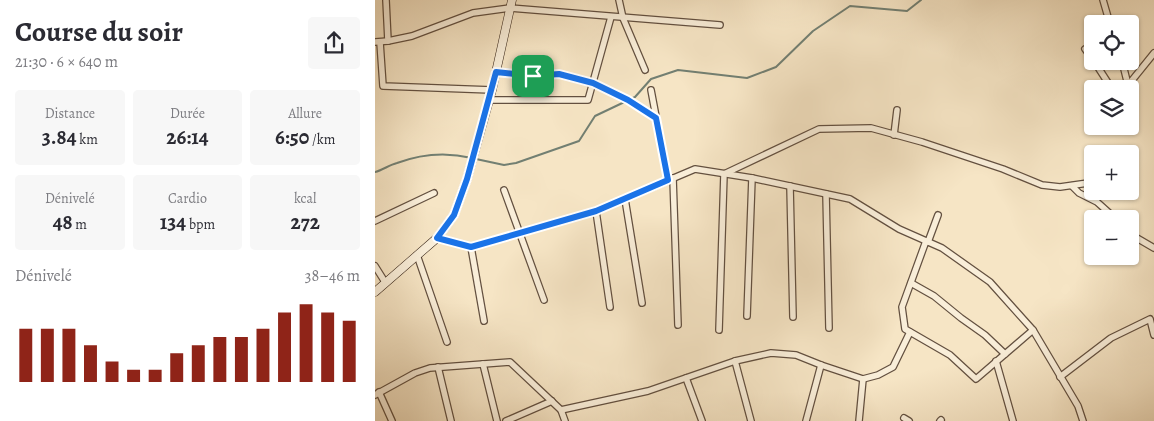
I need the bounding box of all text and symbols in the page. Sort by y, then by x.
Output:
text: Course du soir [15,13,183,51]
map controls [1084,15,1139,265]
button: locate [1084,15,1139,70]
button: share [308,17,360,69]
text: 21:30 · 6 × 640 m [15,51,118,73]
pin [512,55,554,97]
icon: arrive [519,62,547,90]
button: layers [1084,80,1139,135]
text: Distance [45,104,95,123]
text: Durée [170,104,205,123]
text: Allure [288,104,322,123]
text: 3.84 [42,123,77,151]
text: 26:14 [166,123,209,151]
text: 6:50 [275,123,309,151]
text: km [77,130,98,149]
text: /km [309,130,335,149]
button: + [1084,145,1139,200]
text: Dénivelé [45,189,95,208]
text: Cardio [168,189,207,208]
text: kcal [294,189,316,208]
text: 48 [53,208,73,236]
text: 134 [160,208,186,236]
text: 272 [291,208,320,236]
button: − [1084,210,1139,265]
text: m [73,215,87,234]
text: bpm [186,215,215,234]
text: Dénivelé [15,265,72,287]
text: 38–46 m [305,265,360,287]

